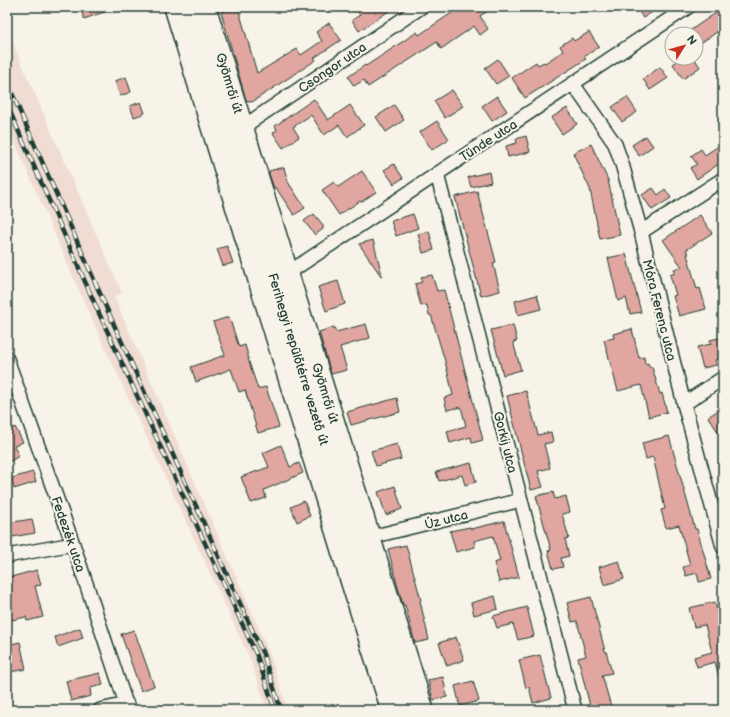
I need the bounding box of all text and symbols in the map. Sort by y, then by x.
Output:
north arrow [664,26,704,66]
text: N [684,33,699,47]
street label: Csongor utca [295,39,370,96]
street label: Gyömrői út [212,51,246,116]
street label: Tünde utca [457,116,520,165]
street label: Móra Ferenc utca [639,258,679,363]
street label: Ferihegyi repülőtérre vezető út [264,271,332,447]
street label: Gyömrői út [308,361,342,426]
street label: Gorkij utca [490,410,520,475]
street label: Fedezék utca [48,494,88,574]
street label: Úz utca [423,506,470,533]

